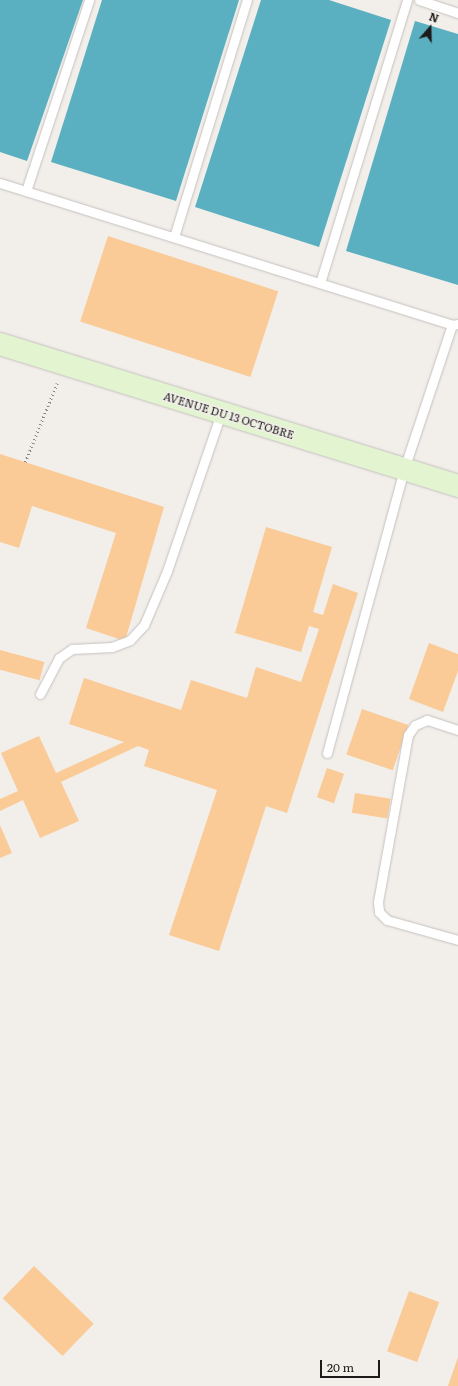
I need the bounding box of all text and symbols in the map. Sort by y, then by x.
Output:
north arrow [410,8,450,48]
text: N [427,8,441,26]
street label: AVENUE DU 13 OCTOBRE [162,389,296,441]
scale bar [322,1352,382,1378]
text: 20 m [327,1358,354,1376]

